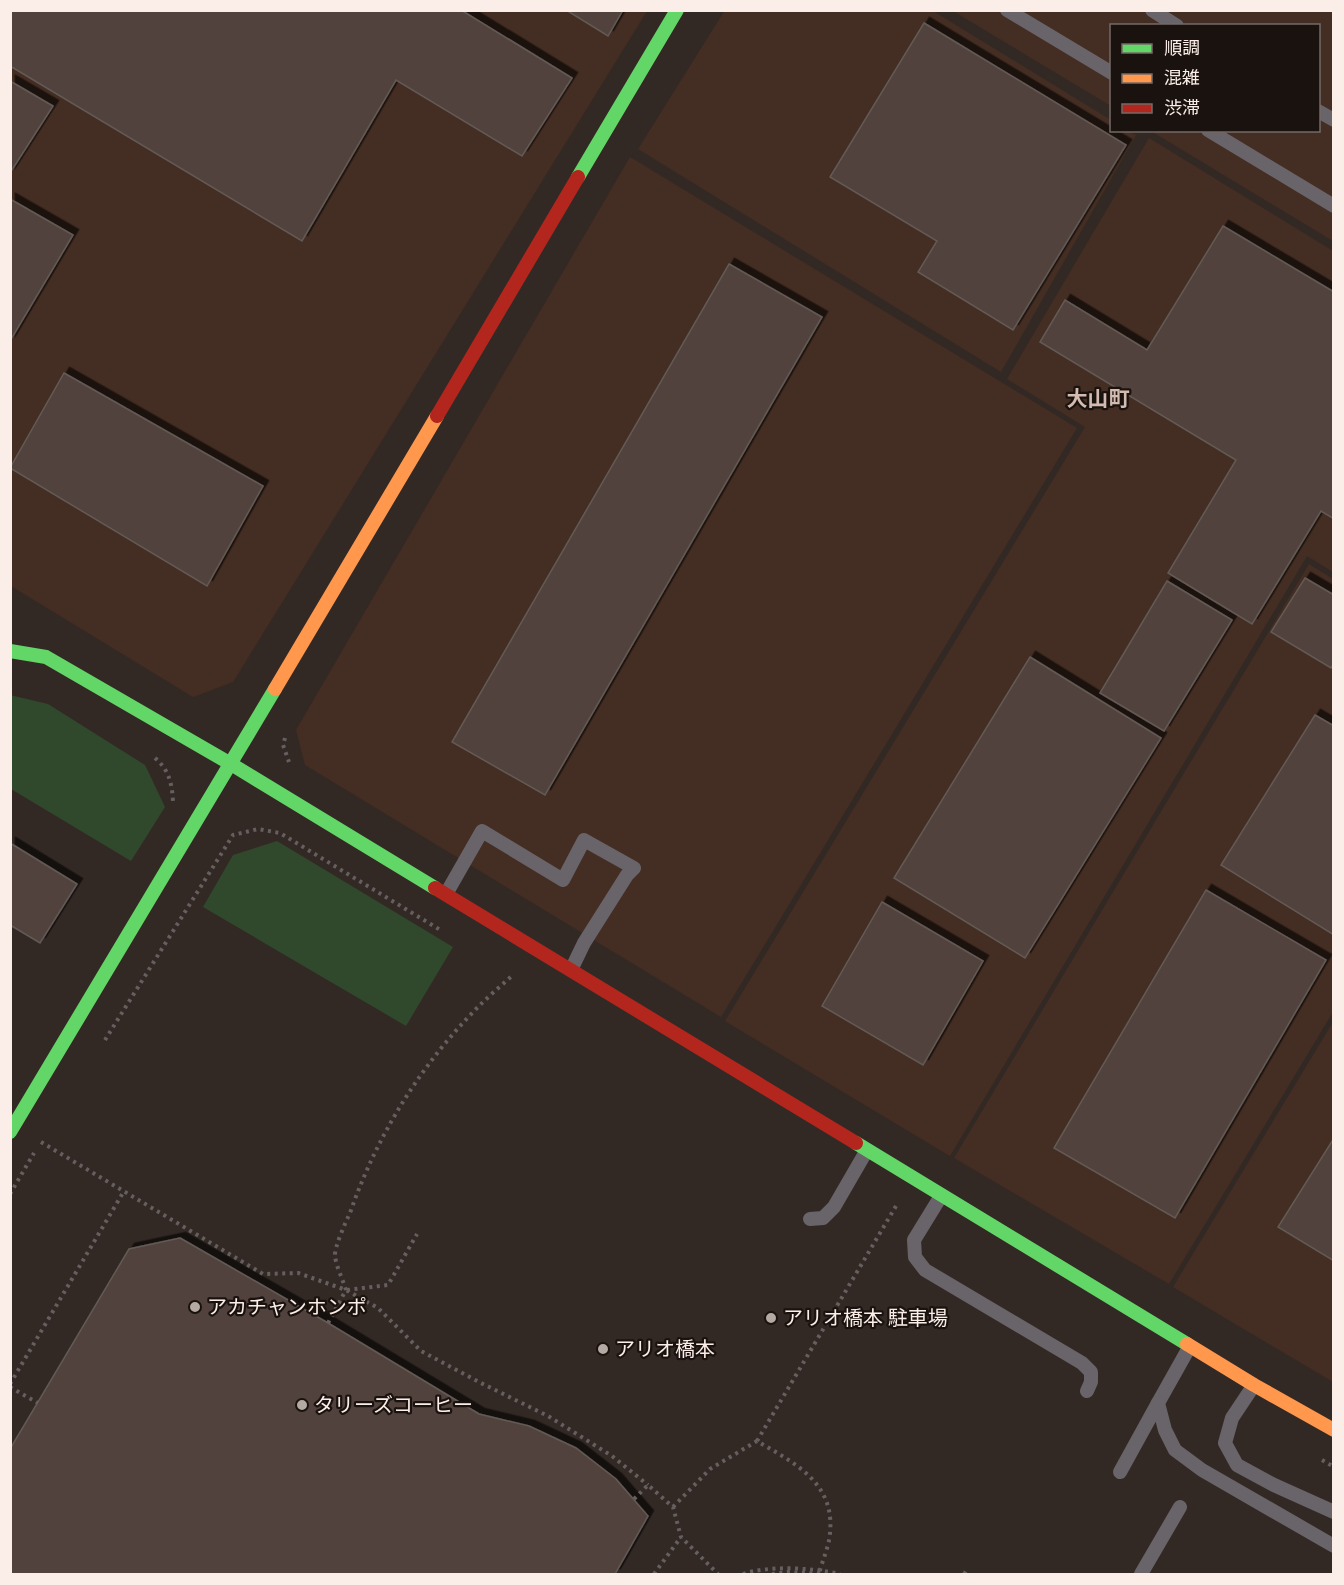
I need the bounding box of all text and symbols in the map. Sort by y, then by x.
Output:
legend [1110,24,1320,132]
text: 順調 [1164,37,1200,59]
text: 混雑 [1164,67,1200,89]
text: 渋滞 [1164,97,1200,119]
district label: 大山町 [1067,387,1130,411]
place label: アカチャンホンポ [207,1296,367,1319]
marker: アカチャンホンポ [188,1300,202,1314]
place label: アリオ橋本 駐車場 [783,1307,948,1330]
marker: アリオ橋本 駐車場 [764,1311,778,1325]
place label: アリオ橋本 [615,1338,715,1361]
marker: アリオ橋本 [596,1342,610,1356]
place label: タリーズコーヒー [314,1394,473,1417]
marker: タリーズコーヒー [295,1398,309,1412]

